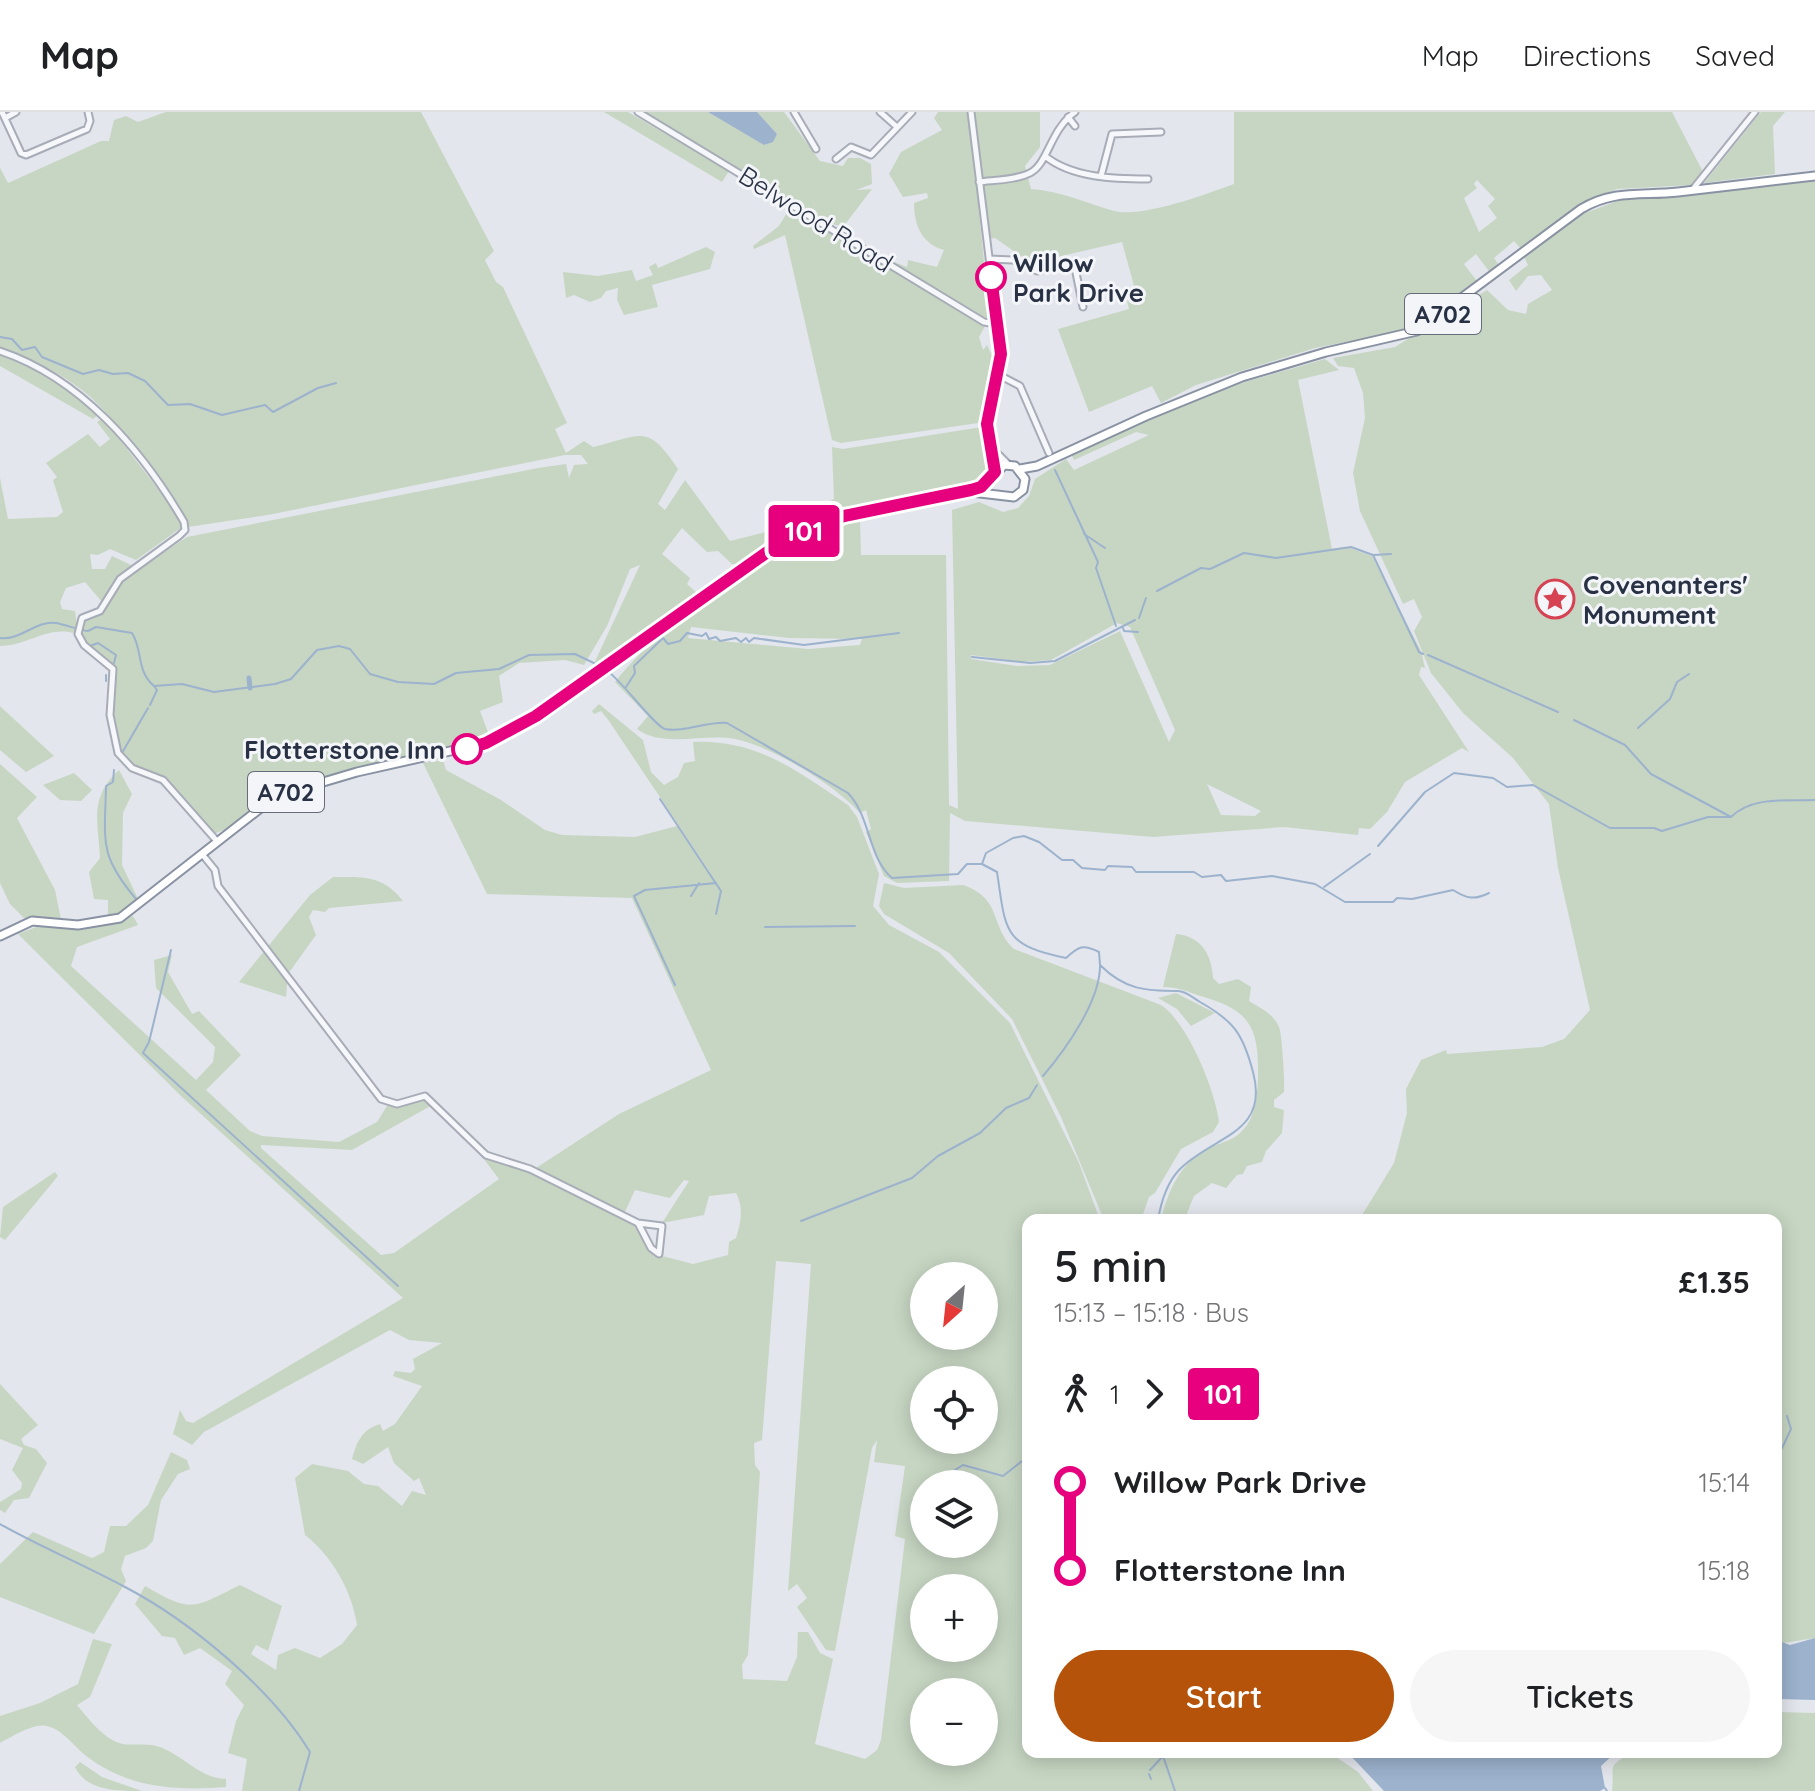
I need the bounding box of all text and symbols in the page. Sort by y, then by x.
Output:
text: Map [40,31,119,79]
text: Map [1422,38,1479,73]
text: Directions [1523,38,1651,73]
text: Saved [1695,38,1775,73]
street label: Belwood Road [733,159,899,279]
place label: Willow Park Drive [1013,246,1144,309]
marker: Willow Park Drive [976,262,1006,292]
road number: A702 [1405,294,1481,334]
line badge: 101 [758,505,850,557]
text: 101 [785,513,823,548]
place label: Covenanters' Monument [1583,568,1748,631]
place icon: Covenanters' Monument [1534,578,1576,620]
place label: Flotterstone Inn [244,733,445,766]
marker: Flotterstone Inn [452,734,482,764]
road number: A702 [248,772,324,812]
text: 5 min [1054,1238,1168,1293]
north arrow [910,1262,998,1350]
map controls [910,1262,998,1766]
text: £1.35 [1679,1263,1750,1301]
text: 15:13 – 15:18 · Bus [1054,1296,1249,1329]
button: locate [910,1366,998,1454]
icon: walk [1054,1372,1098,1416]
icon: forward [1132,1372,1176,1416]
text: 101 [1204,1376,1243,1411]
text: 1 [1110,1378,1120,1411]
text: Willow Park Drive [1114,1463,1367,1501]
text: 15:14 [1698,1466,1750,1499]
button: layers [910,1470,998,1558]
text: Flotterstone Inn [1114,1551,1346,1589]
text: 15:18 [1698,1554,1750,1587]
button: + [910,1574,998,1662]
button: Start [1054,1650,1394,1742]
button: Tickets [1410,1650,1750,1742]
button: − [910,1678,998,1766]

